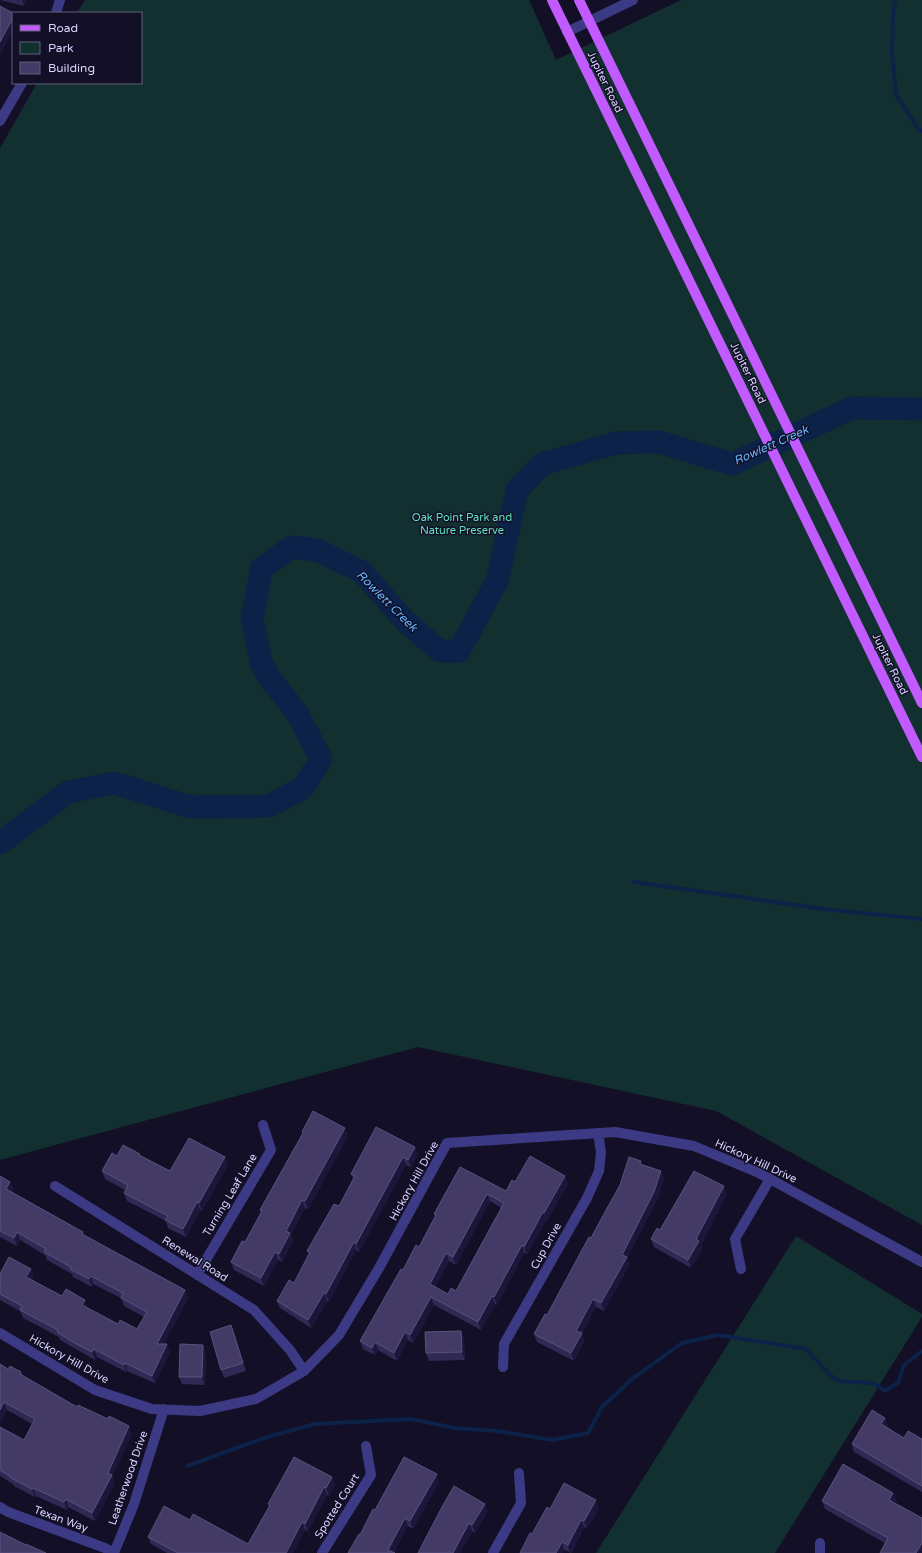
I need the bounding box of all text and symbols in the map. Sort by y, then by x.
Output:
legend [12,12,142,84]
text: Road [48,21,78,35]
text: Park [48,41,74,55]
street label: Jupiter Road [585,49,625,115]
text: Building [48,61,95,75]
street label: Jupiter Road [728,340,768,406]
water label: Rowlett Creek [732,422,812,468]
park label: Oak Point Park and Nature Preserve [412,511,512,537]
water label: Rowlett Creek [354,568,421,635]
street label: Jupiter Road [870,631,910,697]
street label: Hickory Hill Drive [713,1136,799,1186]
street label: Hickory Hill Drive [387,1139,441,1223]
street label: Turning Leaf Lane [200,1151,260,1239]
street label: Cup Drive [528,1220,564,1272]
street label: Renewal Road [160,1234,230,1284]
street label: Hickory Hill Drive [27,1332,111,1386]
street label: Leatherwood Drive [106,1429,150,1527]
street label: Spotted Court [312,1471,362,1541]
street label: Texan Way [32,1503,90,1535]

